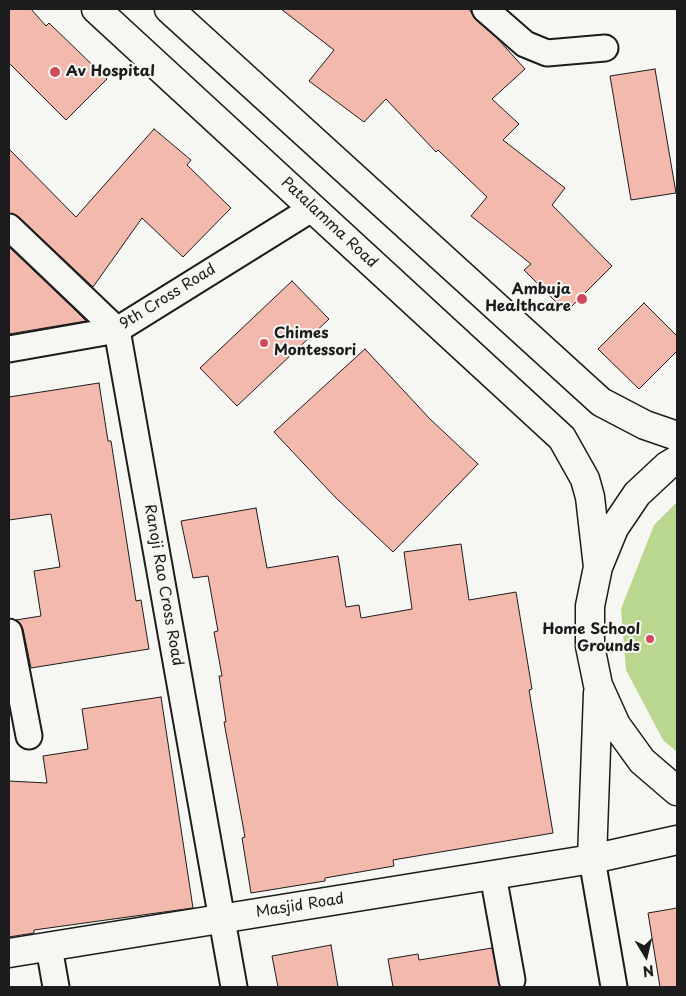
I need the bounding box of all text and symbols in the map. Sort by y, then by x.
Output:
place label: Av Hospital [66,63,155,81]
marker: Av Hospital [48,65,62,79]
street label: Patalamma Road [277,174,381,272]
street label: 9th Cross Road [117,260,219,334]
place label: Ambuja Healthcare [485,281,571,316]
marker: Ambuja Healthcare [575,292,589,306]
place label: Chimes Montessori [274,325,356,360]
marker: Chimes Montessori [258,337,270,349]
street label: Ranoji Rao Cross Road [140,503,186,667]
place label: Home School Grounds [542,621,640,656]
marker: Home School Grounds [644,633,656,645]
street label: Masjid Road [255,890,345,922]
north arrow [621,931,671,981]
text: N [641,960,656,983]

